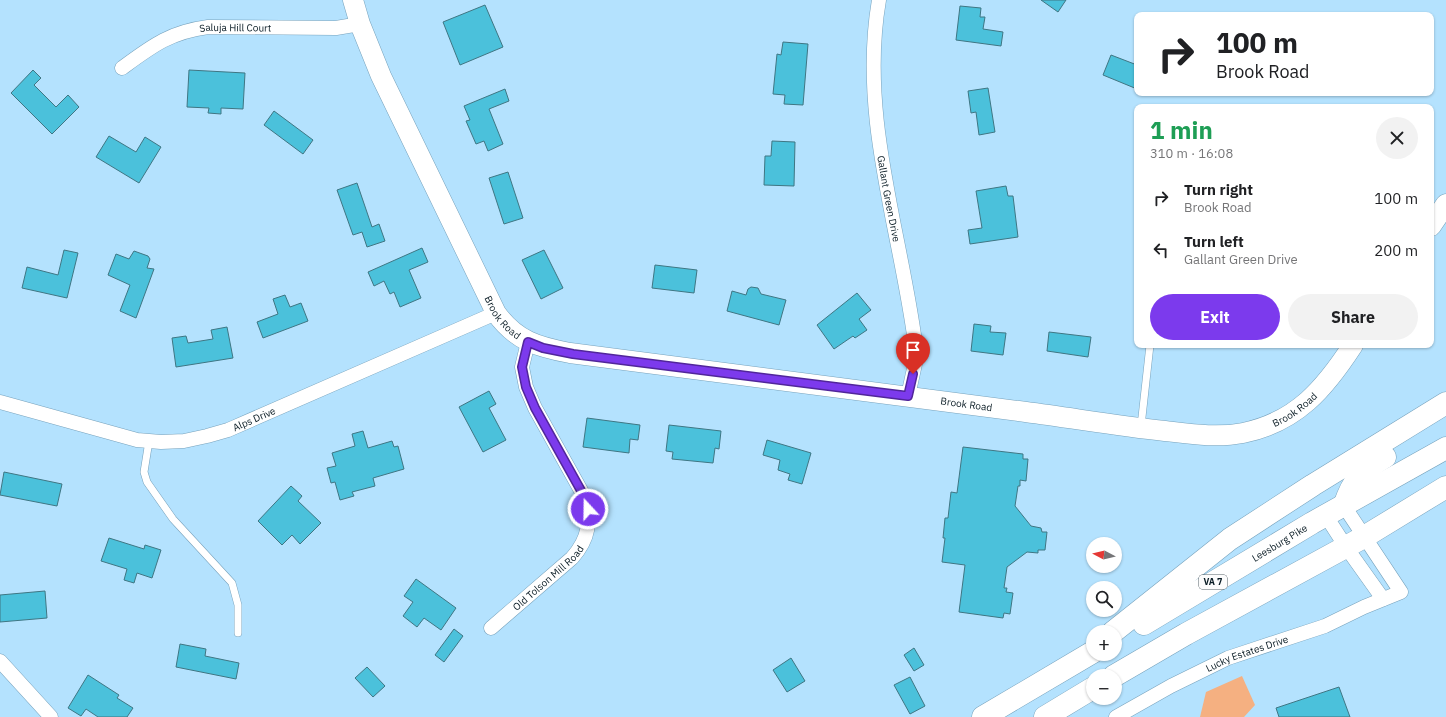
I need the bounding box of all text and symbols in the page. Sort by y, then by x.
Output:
street label: Saluja Hill Court [198,21,272,35]
text: 100 m [1216,24,1298,61]
icon: right [1150,28,1202,80]
text: Brook Road [1216,60,1310,83]
text: 1 min [1150,114,1213,146]
button: close [1376,117,1418,159]
text: 310 m · 16:08 [1150,145,1233,162]
street label: Gallant Green Drive [874,155,903,243]
text: Turn right [1184,180,1253,199]
icon: right [1150,187,1172,209]
text: 100 m [1374,189,1418,208]
text: Brook Road [1184,199,1252,216]
text: Turn left [1184,232,1244,251]
icon: left [1150,239,1172,261]
text: 200 m [1374,241,1418,260]
text: Gallant Green Drive [1184,251,1298,268]
street label: Brook Road [482,294,523,342]
button: Exit [1150,294,1280,340]
button: Share [1288,294,1418,340]
pin [896,333,930,374]
icon: arrive [902,339,924,361]
street label: Brook Road [1270,390,1320,430]
street label: Brook Road [940,394,993,414]
street label: Alps Drive [231,404,278,434]
position arrow [567,488,609,530]
street label: Leesburg Pike [1250,521,1310,565]
north arrow [1086,537,1122,573]
map controls [1086,537,1122,705]
street label: Old Tolson Mill Road [510,543,587,613]
road number: VA 7 [1199,575,1227,589]
button: search [1086,581,1122,617]
button: + [1086,625,1122,661]
street label: Lucky Estates Drive [1204,632,1290,675]
button: − [1086,669,1122,705]

